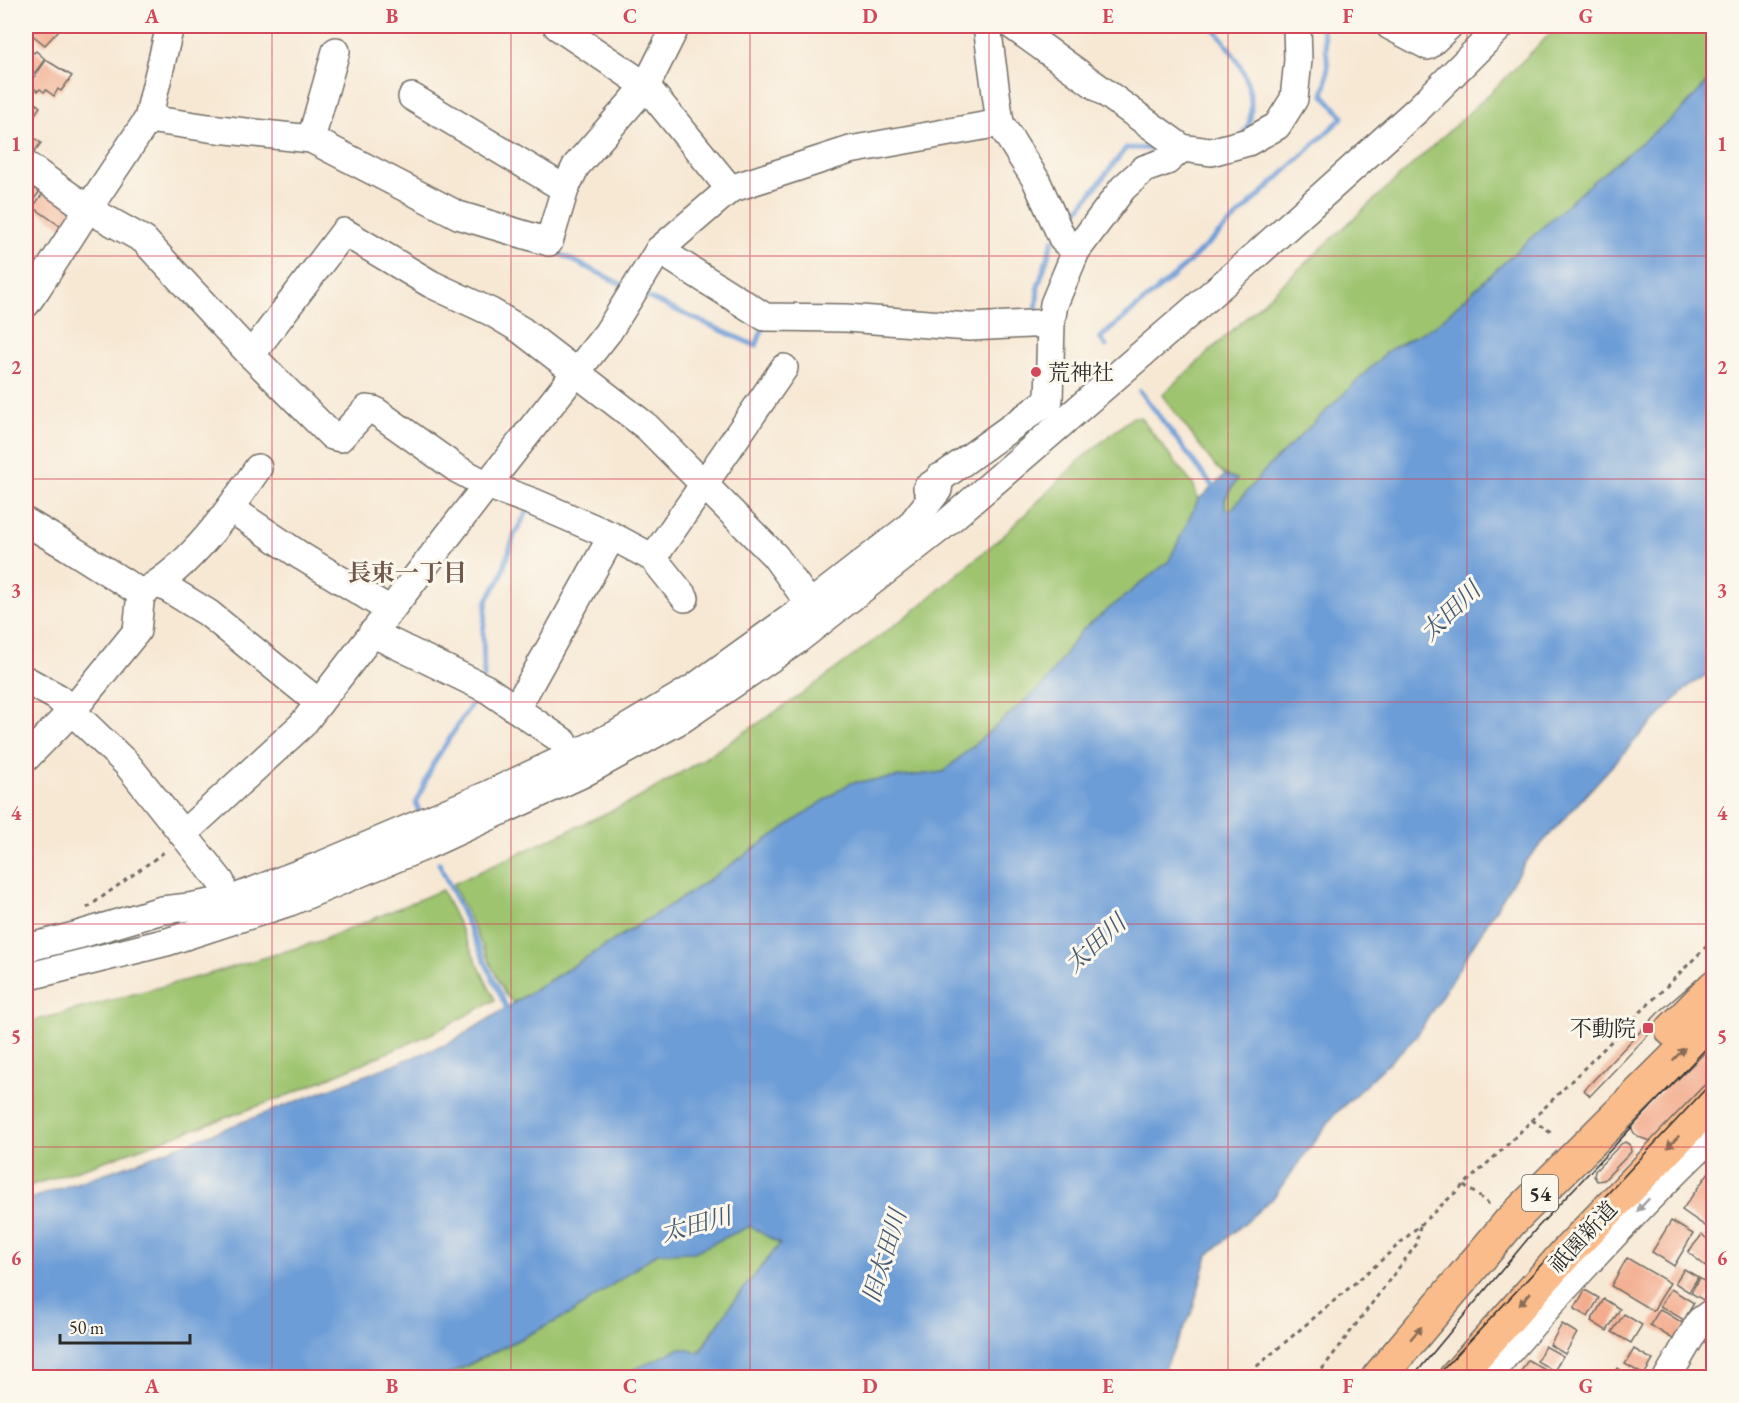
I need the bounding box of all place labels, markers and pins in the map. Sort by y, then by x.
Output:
place label: 荒神社 [1048,358,1114,387]
marker: 荒神社 [1029,365,1043,379]
place label: 不動院 [1570,1014,1636,1043]
marker: 不動院 [1641,1021,1655,1035]

